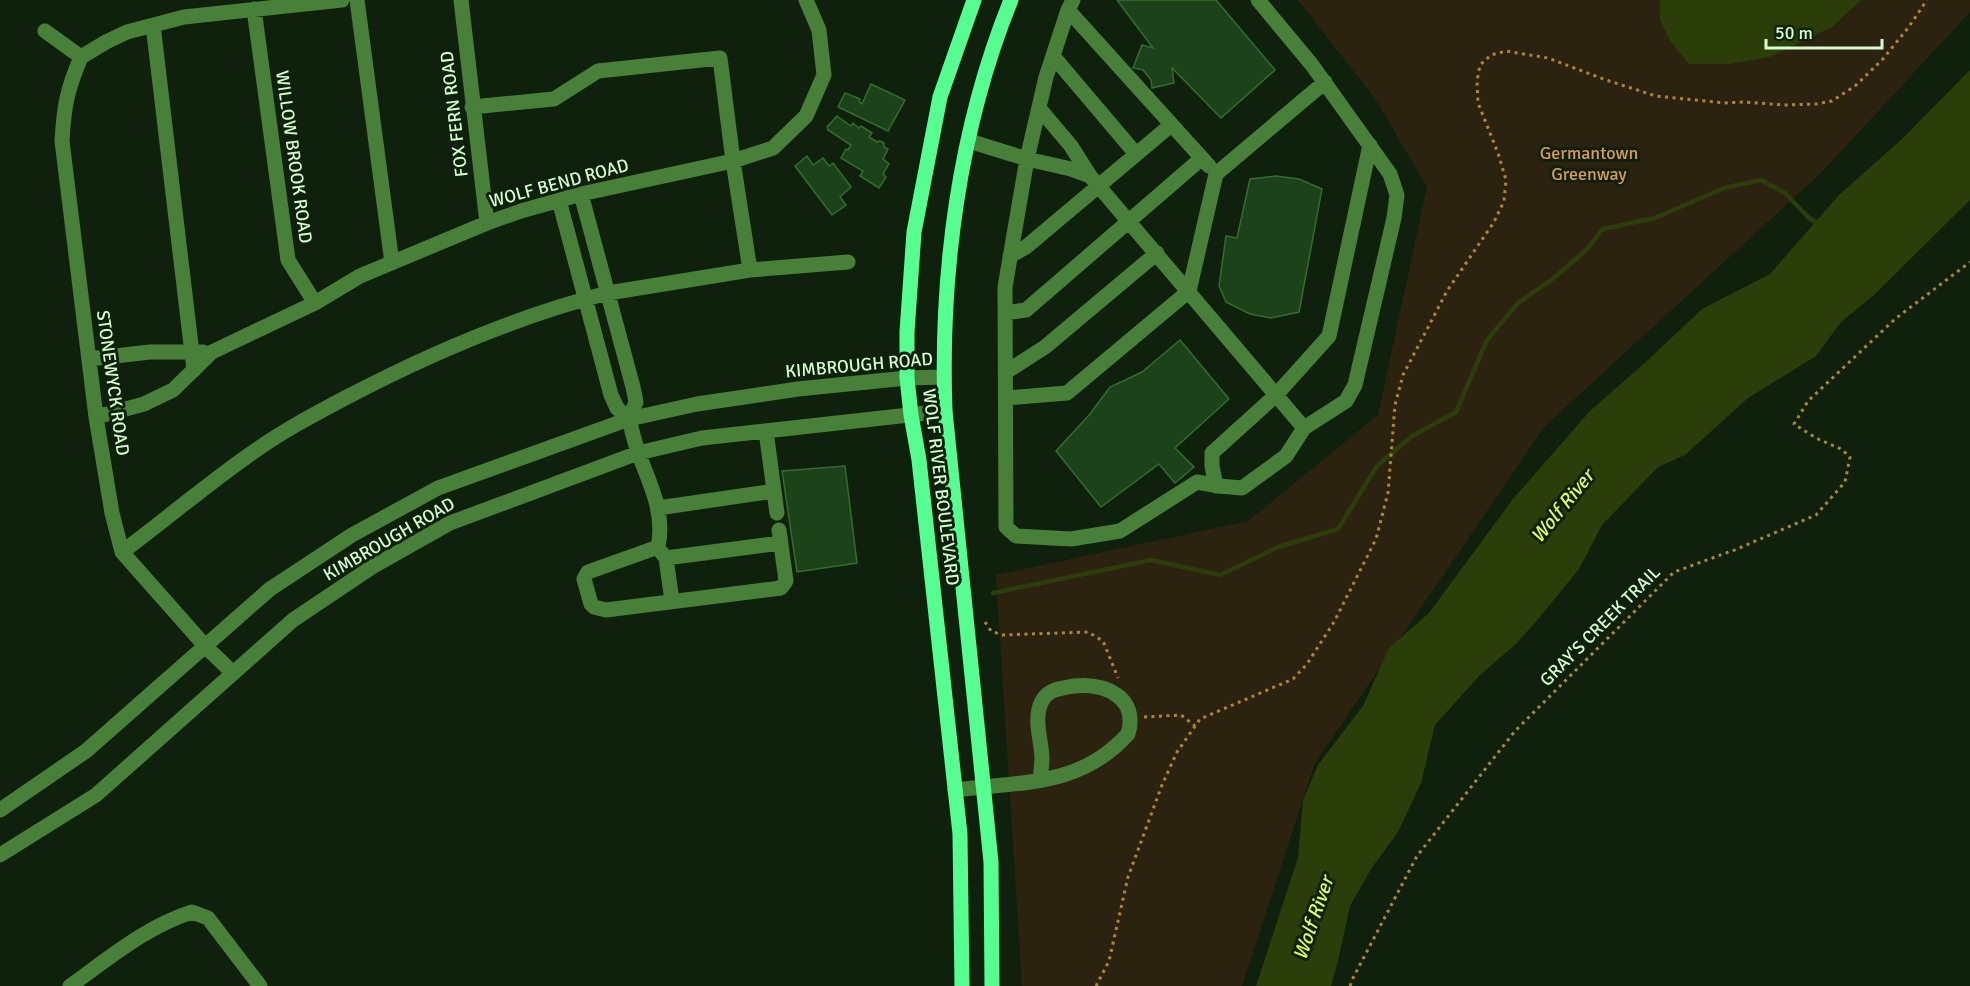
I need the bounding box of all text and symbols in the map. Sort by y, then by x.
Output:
scale bar [1766,12,1882,50]
text: 50 m [1775,22,1813,44]
street label: FOX FERN ROAD [435,50,473,178]
street label: WILLOW BROOK ROAD [271,69,317,245]
park label: Germantown Greenway [1540,142,1638,185]
street label: WOLF BEND ROAD [487,154,631,212]
street label: STONEWYCK ROAD [92,309,134,457]
street label: KIMBROUGH ROAD [784,348,934,382]
street label: WOLF RIVER BOULEVARD [918,387,964,587]
water label: Wolf River [1525,463,1601,548]
street label: KIMBROUGH ROAD [319,492,459,586]
street label: GRAY'S CREEK TRAIL [1535,561,1665,691]
water label: Wolf River [1288,871,1340,963]

